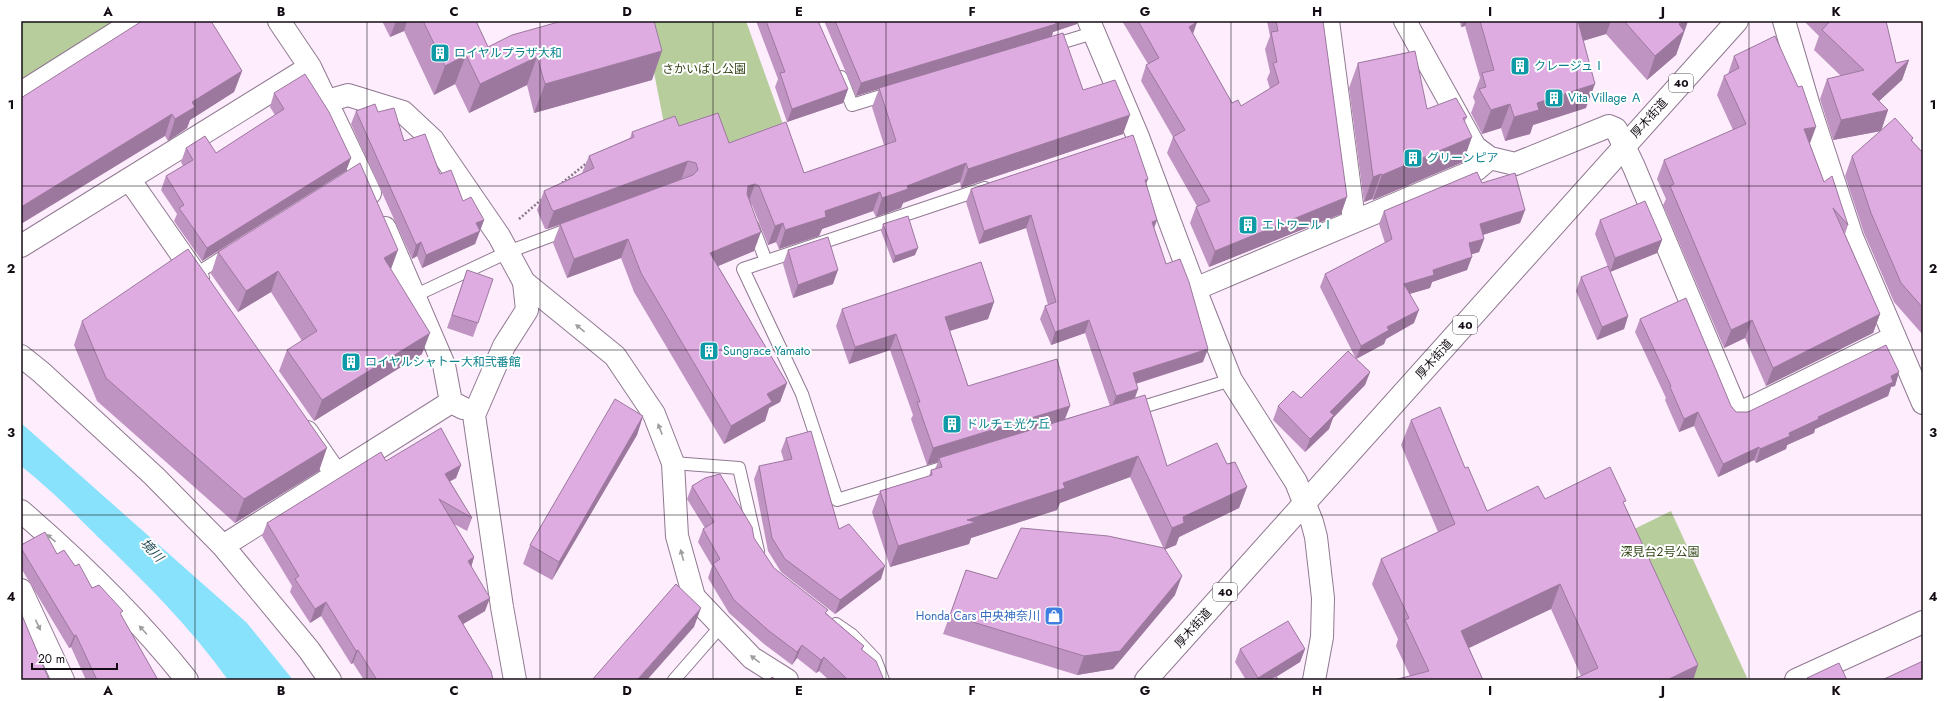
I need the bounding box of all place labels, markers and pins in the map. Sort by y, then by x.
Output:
building icon: ロイヤルプラザ大和 [429,42,451,64]
place label: ロイヤルプラザ大和 [454,44,562,62]
building icon: クレージュⅠ [1509,55,1531,77]
place label: クレージュⅠ [1534,57,1605,75]
building icon: Vita Village Ａ [1543,87,1565,109]
place label: Vita Village Ａ [1568,89,1642,107]
building icon: グリーンピア [1402,147,1424,169]
place label: グリーンピア [1427,149,1498,167]
building icon: エトワールⅠ [1237,214,1259,236]
place label: エトワールⅠ [1262,216,1334,234]
building icon: Sungrace Yamato [698,340,720,362]
place label: Sungrace Yamato [723,342,811,360]
building icon: ロイヤルシャトー大和弐番館 [340,351,362,373]
place label: ロイヤルシャトー大和弐番館 [365,353,521,371]
building icon: ドルチェ光ケ丘 [941,413,963,435]
place label: ドルチェ光ケ丘 [966,415,1050,433]
shop icon: Honda Cars 中央神奈川 [1043,605,1065,627]
place label: Honda Cars 中央神奈川 [916,607,1040,625]

